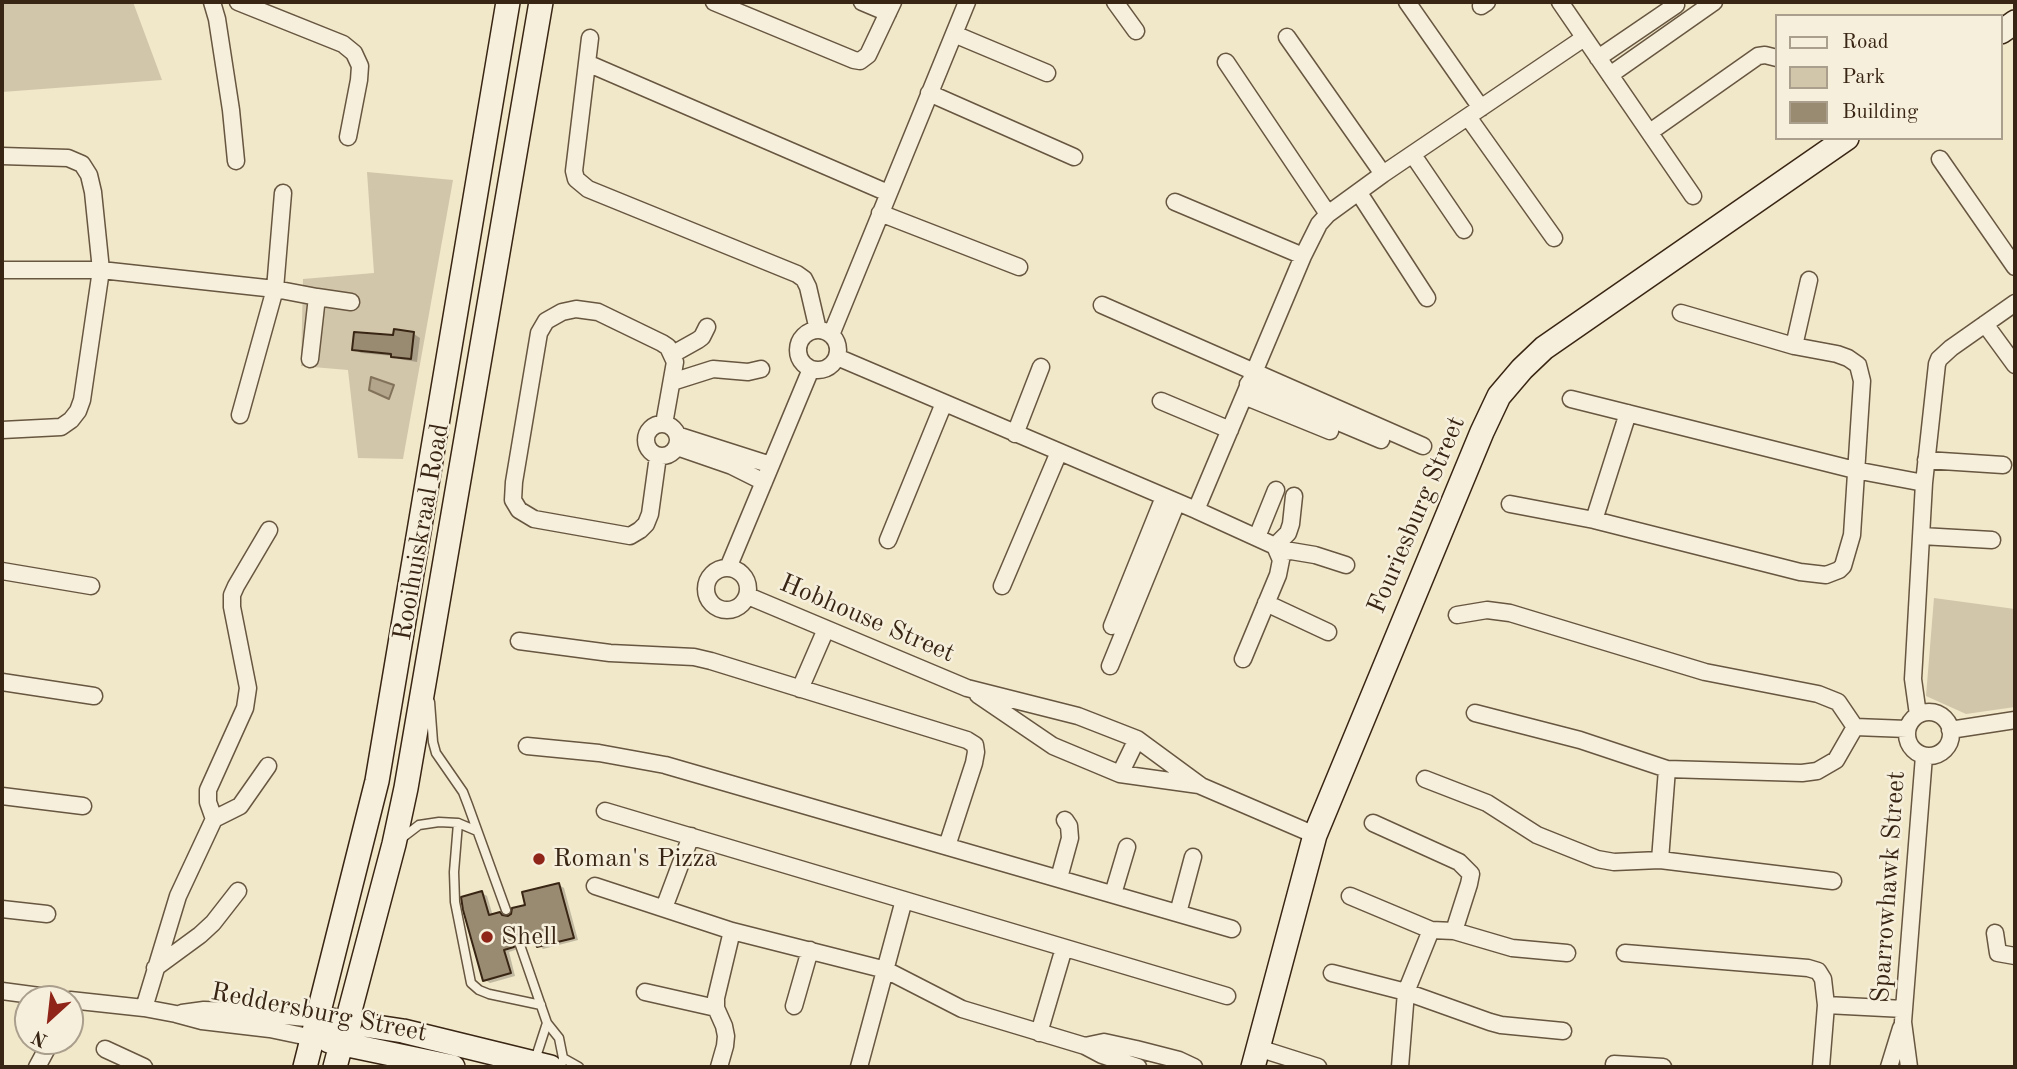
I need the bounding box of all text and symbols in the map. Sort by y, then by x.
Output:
legend [1776,14,2003,140]
text: Road [1842,32,1889,53]
text: Park [1842,67,1885,88]
text: Building [1842,102,1918,123]
street label: Fouriesburg Street [1361,412,1473,618]
street label: Rooihuiskraal Road [388,421,456,643]
street label: Hobhouse Street [775,568,959,670]
street label: Sparrowhawk Street [1865,770,1913,1004]
place label: Roman's Pizza [553,843,717,875]
marker: Roman's Pizza [531,851,547,867]
place label: Shell [501,921,557,953]
marker: Shell [479,929,495,945]
street label: Reddersburg Street [208,977,430,1049]
north arrow [14,985,84,1055]
text: N [29,1026,51,1049]

